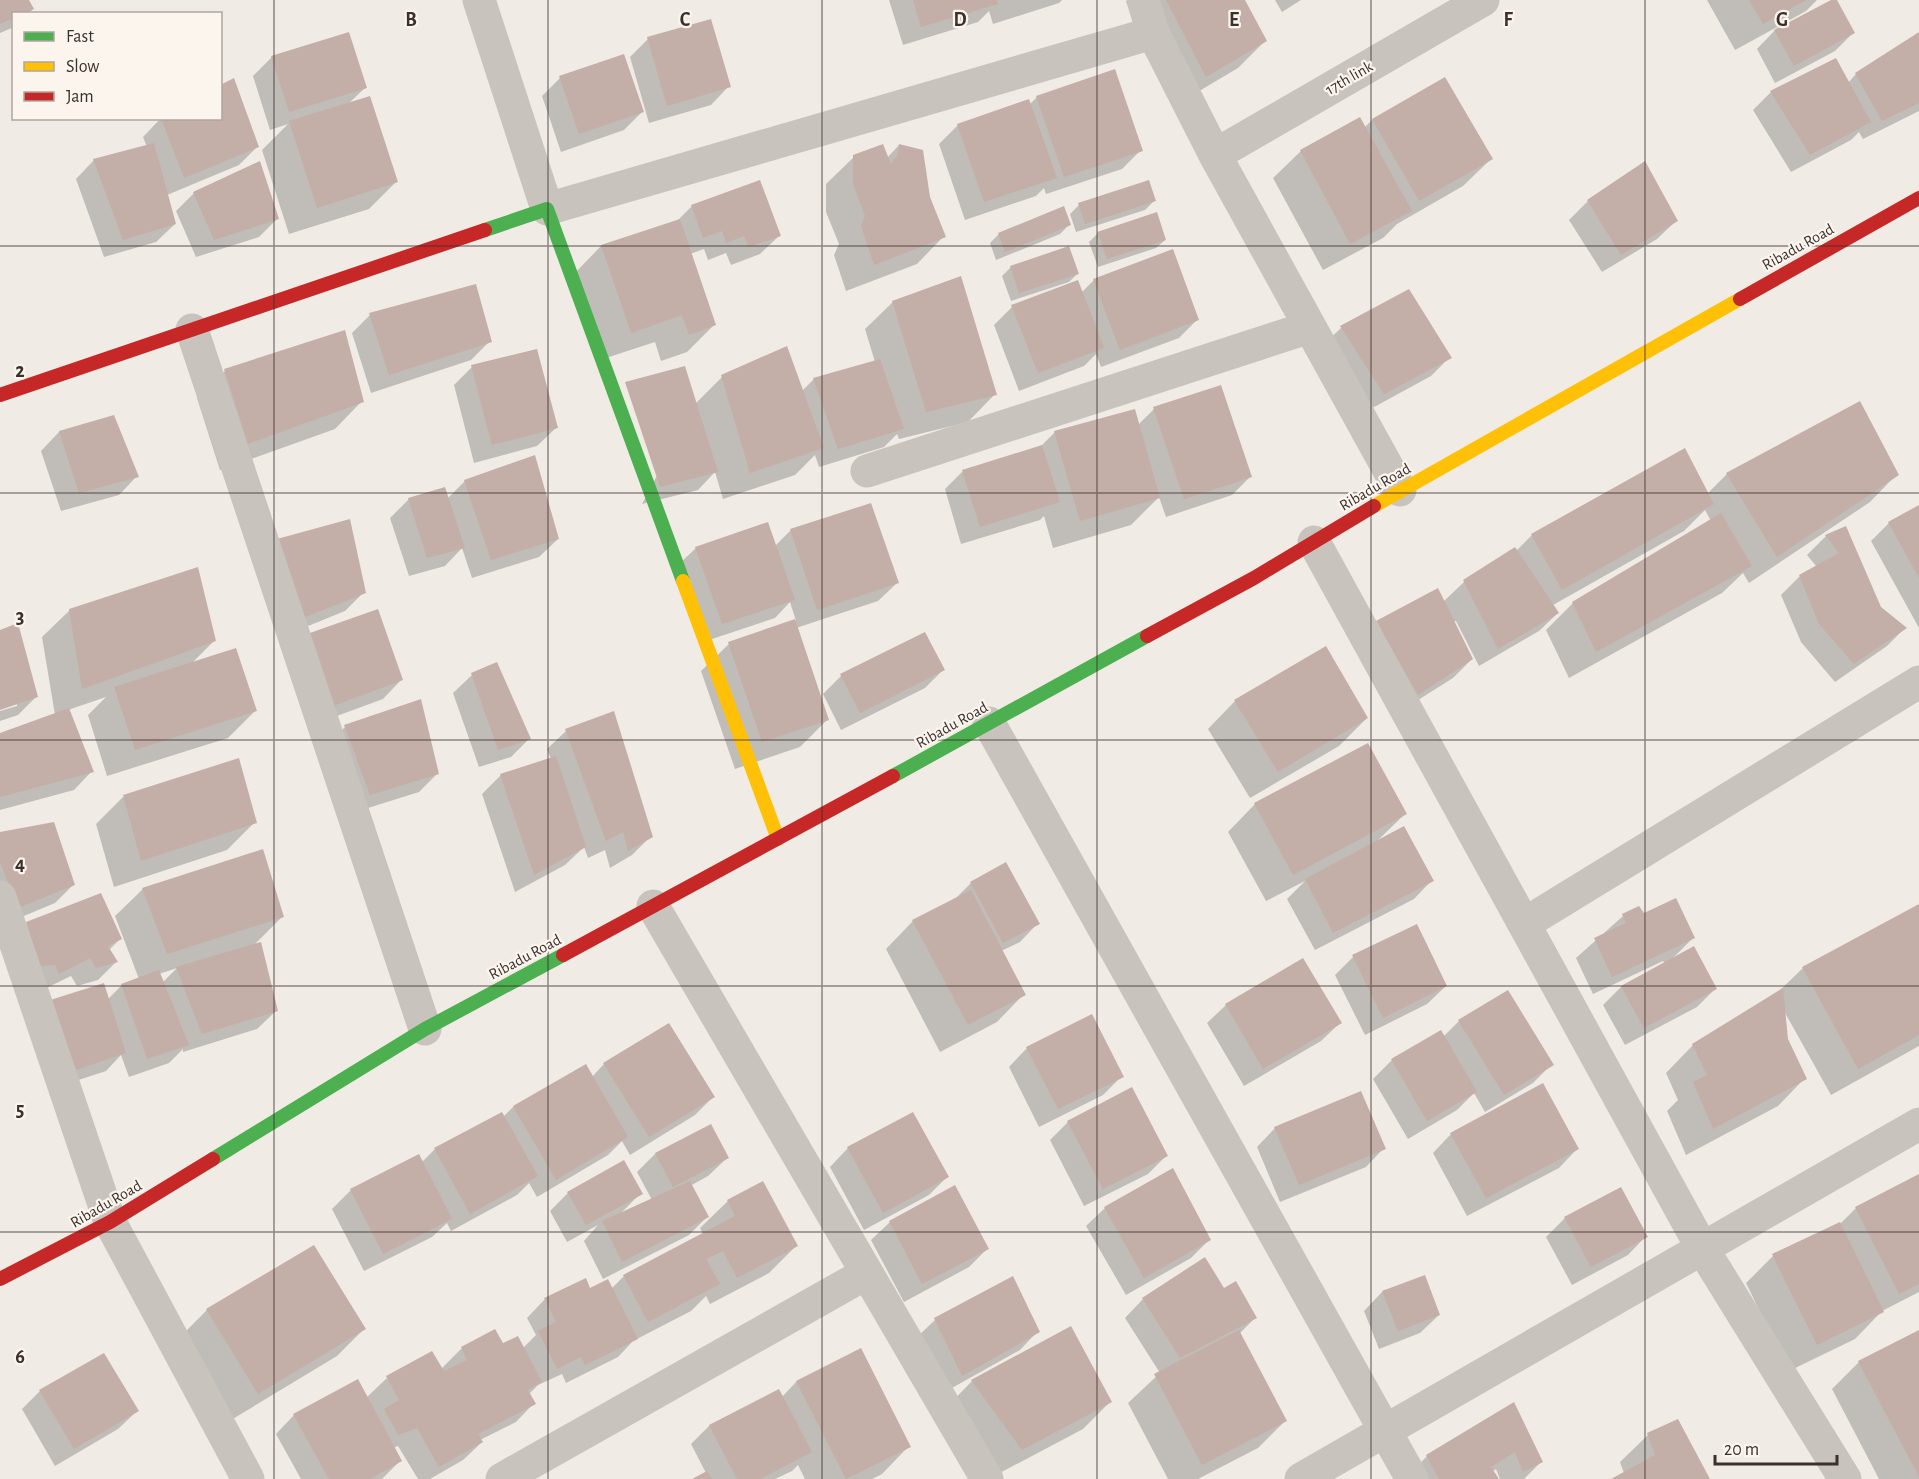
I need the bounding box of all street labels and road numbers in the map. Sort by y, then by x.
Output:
street label: 17th link [1323,58,1376,98]
street label: Ribadu Road [1759,221,1837,273]
street label: Ribadu Road [1337,460,1413,514]
street label: Ribadu Road [913,699,991,751]
street label: Ribadu Road [486,931,564,983]
street label: Ribadu Road [68,1177,144,1231]

